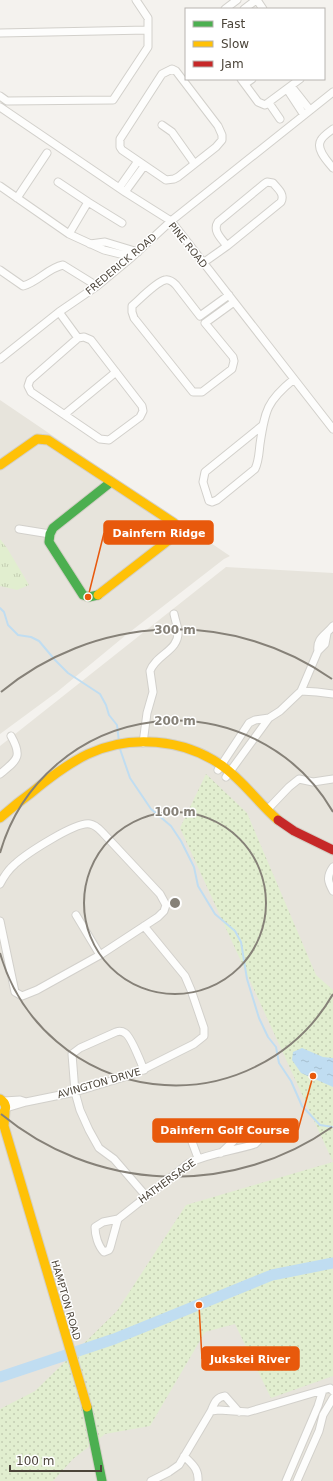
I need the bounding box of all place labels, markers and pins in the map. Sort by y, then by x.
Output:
callout: Dainfern Ridge [104,521,213,544]
centre of rings [168,896,182,910]
callout: Dainfern Golf Course [153,1119,298,1142]
callout: Jukskei River [202,1347,299,1370]

